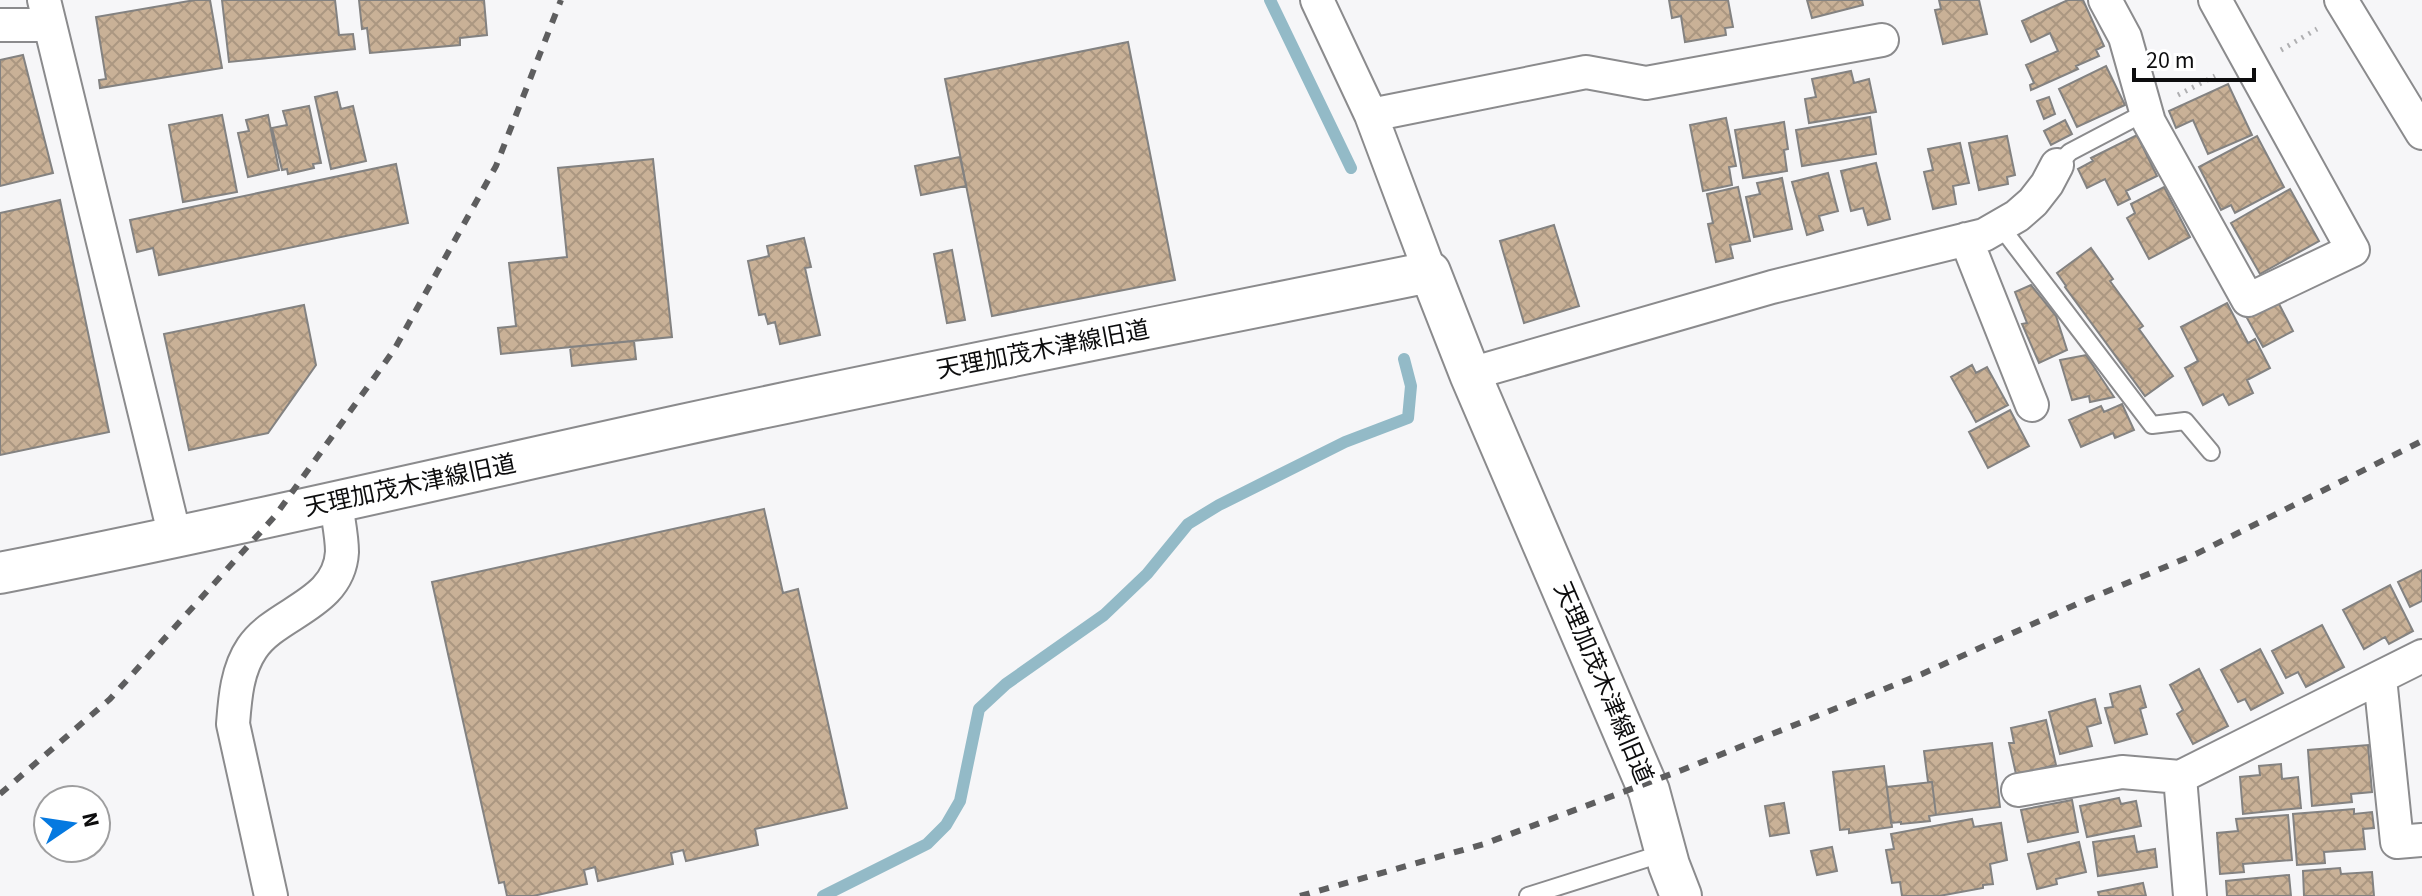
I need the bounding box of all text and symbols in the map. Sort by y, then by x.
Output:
scale bar [2134,32,2254,82]
text: 20 m [2146,43,2195,78]
street label: 天理加茂木津線旧道 [934,312,1152,388]
street label: 天理加茂木津線旧道 [301,446,519,526]
street label: 天理加茂木津線旧道 [1545,577,1661,789]
north arrow [32,784,112,864]
text: N [73,809,108,830]

